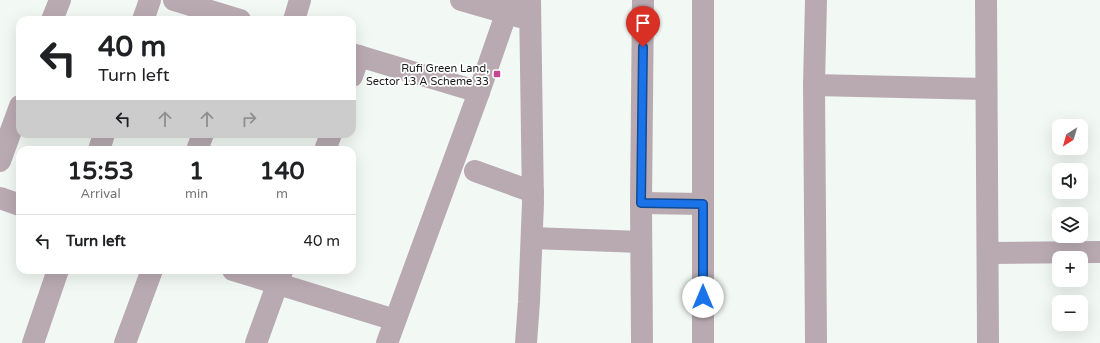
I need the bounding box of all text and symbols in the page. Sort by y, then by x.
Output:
pin [626,6,660,47]
icon: arrive [632,12,654,34]
text: 40 m [98,30,166,64]
icon: left [32,32,84,84]
place label: Rufi Green Land, Sector 13 A Scheme 33 [366,62,489,88]
text: Turn left [98,64,170,86]
marker: Rufi Green Land, Sector 13 A Scheme 33 [492,69,502,79]
icon: left [112,108,134,130]
icon: ahead [154,108,176,130]
icon: ahead [196,108,218,130]
icon: right [238,108,260,130]
north arrow [1052,119,1088,155]
map controls [1052,119,1088,331]
text: 15:53 [67,157,134,186]
text: 1 [189,157,204,186]
text: 140 [259,157,305,186]
button: sound [1052,163,1088,199]
text: Arrival [80,186,121,202]
text: min [185,186,208,202]
text: m [276,186,288,202]
button: layers [1052,207,1088,243]
icon: left [32,230,54,252]
text: Turn left [66,232,126,250]
text: 40 m [303,232,340,250]
button: + [1052,251,1088,287]
position arrow [682,276,724,318]
button: − [1052,295,1088,331]

